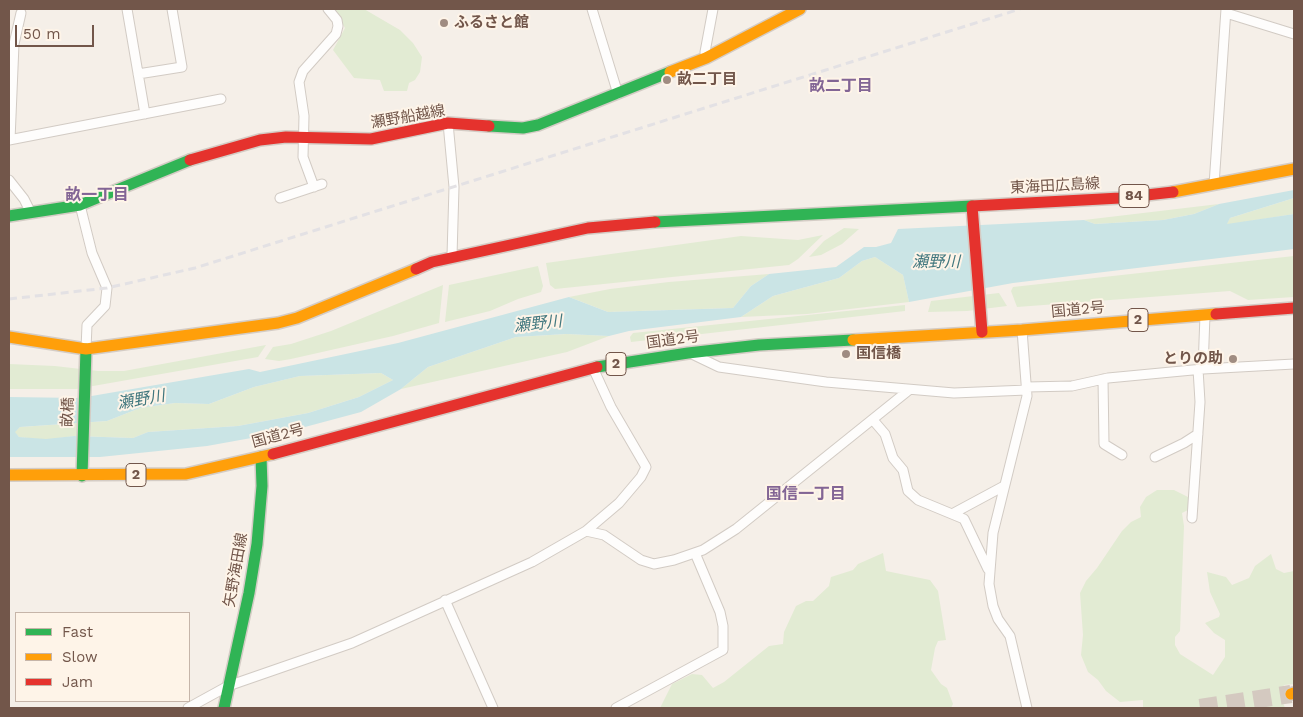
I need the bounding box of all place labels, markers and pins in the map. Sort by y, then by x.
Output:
place label: ふるさと館 [454,14,529,32]
marker: ふるさと館 [438,17,450,29]
place label: 畝二丁目 [677,71,737,89]
marker: 畝二丁目 [661,74,673,86]
place label: 国信橋 [856,345,901,363]
marker: 国信橋 [840,348,852,360]
place label: とりの助 [1163,350,1223,368]
marker: とりの助 [1227,353,1239,365]

